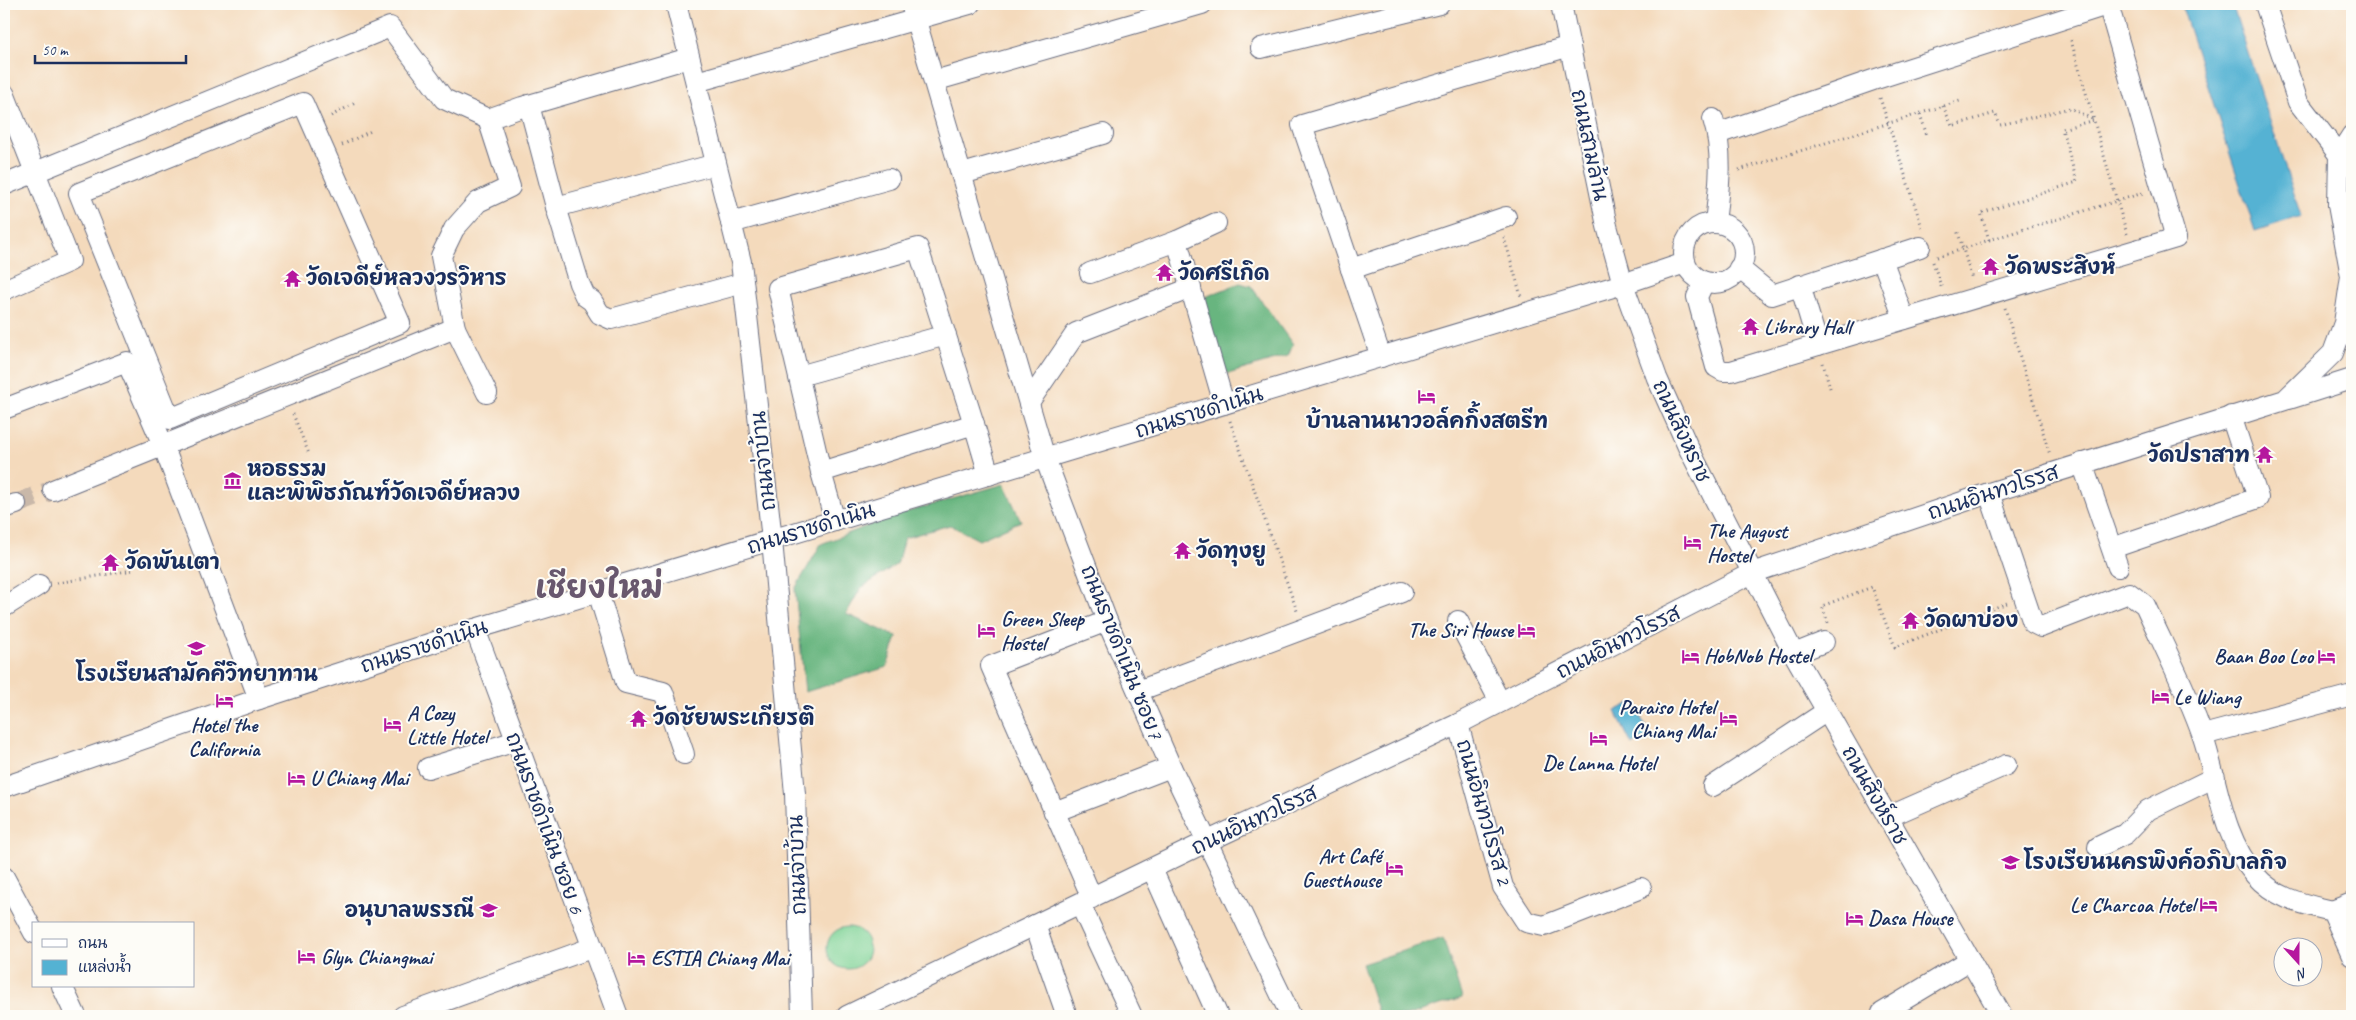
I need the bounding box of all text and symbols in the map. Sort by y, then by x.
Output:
scale bar [35,32,186,64]
text: 50 m [42,41,69,60]
street label: ถนนสามล้าน [1566,87,1615,203]
place label: วัดพระสิงห์ [2005,252,2116,280]
temple icon: วัดพระสิงห์ [1981,257,2001,277]
place label: วัดศรีเกิด [1178,259,1270,286]
place label: วัดเจดีย์หลวงวรวิหาร [306,263,507,291]
temple icon: วัดศรีเกิด [1154,263,1174,283]
temple icon: วัดเจดีย์หลวงวรวิหาร [282,268,302,288]
place label: Library Hall [1764,314,1855,340]
temple icon: Library Hall [1740,317,1760,337]
street label: ถนนสิงหราช [1647,376,1717,486]
street label: ถนนราชดำเนิน [1132,380,1266,444]
hotel icon: บ้านลานนาวอล์คกิ้งสตรีท [1417,386,1437,406]
place label: บ้านลานนาวอล์คกิ้งสตรีท [1306,401,1548,434]
street label: ถนนจ่าบ้าน [745,410,781,512]
place label: วัดปราสาท [2147,442,2250,468]
temple icon: วัดปราสาท [2254,445,2274,465]
place label: หอธรรม และพิพิธภัณฑ์วัดเจดีย์หลวง [247,456,520,506]
street label: ถนนอินทวโรรส [1924,458,2064,525]
museum icon: หอธรรม และพิพิธภัณฑ์วัดเจดีย์หลวง [223,471,243,491]
street label: ถนนราชดำเนิน [744,496,878,560]
place label: The August Hostel [1707,518,1789,568]
hotel icon: The August Hostel [1683,533,1703,553]
place label: วัดทุงยู [1196,538,1266,567]
temple icon: วัดทุงยู [1172,541,1192,561]
place label: วัดพันเตา [125,549,220,575]
temple icon: วัดพันเตา [101,552,121,572]
street label: ถนนราชดำเนิน ซอย7 [1075,561,1169,745]
district label: เชียงใหม่ [535,566,663,607]
street label: ถนนอินทวโรรส [1552,599,1686,684]
place label: วัดผาบ่อง [1924,605,2018,633]
place label: Green Sleep Hostel [1001,606,1086,656]
temple icon: วัดผาบ่อง [1900,610,1920,630]
street label: ถนนราชดำเนิน [357,613,491,679]
place label: The Siri House [1408,617,1515,643]
hotel icon: The Siri House [1517,620,1537,640]
hotel icon: Green Sleep Hostel [977,621,997,641]
school or university icon: โรงเรียนสามัคคีวิทยาทาน [187,639,207,659]
place label: HobNob Hostel [1704,643,1816,669]
place label: Baan Boo Loo [2214,643,2314,669]
hotel icon: HobNob Hostel [1680,646,1700,666]
hotel icon: Baan Boo Loo [2317,646,2337,666]
place label: โรงเรียนสามัคคีวิทยาทาน [75,659,318,687]
place label: Le Wiang [2174,684,2243,710]
hotel icon: Le Wiang [2150,687,2170,707]
hotel icon: Hotel the California [214,690,234,710]
place label: Paraiso Hotel Chiang Mai [1619,694,1719,744]
place label: A Cozy Little Hotel [407,700,492,750]
place label: วัดชัยพระเกียรติ [653,704,814,731]
temple icon: วัดชัยพระเกียรติ [629,708,649,728]
hotel icon: Paraiso Hotel Chiang Mai [1719,709,1739,729]
place label: Hotel the California [188,712,261,762]
hotel icon: A Cozy Little Hotel [383,715,403,735]
hotel icon: De Lanna Hotel [1589,728,1609,748]
street label: ถนนราชดำเนิน ซอย 6 [500,729,590,918]
street label: ถนนอินทวโรรส 2 [1451,736,1518,889]
street label: ถนนสิงห์ราช [1836,741,1914,849]
place label: De Lanna Hotel [1543,750,1660,776]
place label: U Chiang Mai [310,765,411,791]
hotel icon: U Chiang Mai [286,768,306,788]
street label: ถนนอินทวโรรส [1187,779,1323,860]
street label: ถนนจ่าบ้าน [782,815,812,915]
place label: Art Café Guesthouse [1302,843,1384,893]
place label: โรงเรียนนครพิงค์อภิบาลกิจ [2023,847,2287,875]
school or university icon: โรงเรียนนครพิงค์อภิบาลกิจ [2000,852,2020,872]
hotel icon: Art Café Guesthouse [1385,858,1405,878]
place label: Le Charcoa Hotel [2070,892,2199,918]
hotel icon: Le Charcoa Hotel [2199,895,2219,915]
place label: อนุบาลพรรณี [344,896,474,926]
school or university icon: อนุบาลพรรณี [478,900,498,920]
place label: Dasa House [1868,905,1954,931]
hotel icon: Dasa House [1844,908,1864,928]
legend [32,922,195,988]
text: ถนน [78,934,107,953]
north arrow [2274,938,2324,988]
place label: Glyn Chiangmai [321,944,435,971]
place label: ESTIA Chiang Mai [651,945,792,971]
hotel icon: Glyn Chiangmai [297,947,317,967]
hotel icon: ESTIA Chiang Mai [627,948,647,968]
text: แหล่งน้ำ [78,953,132,977]
text: N [2293,964,2310,984]

